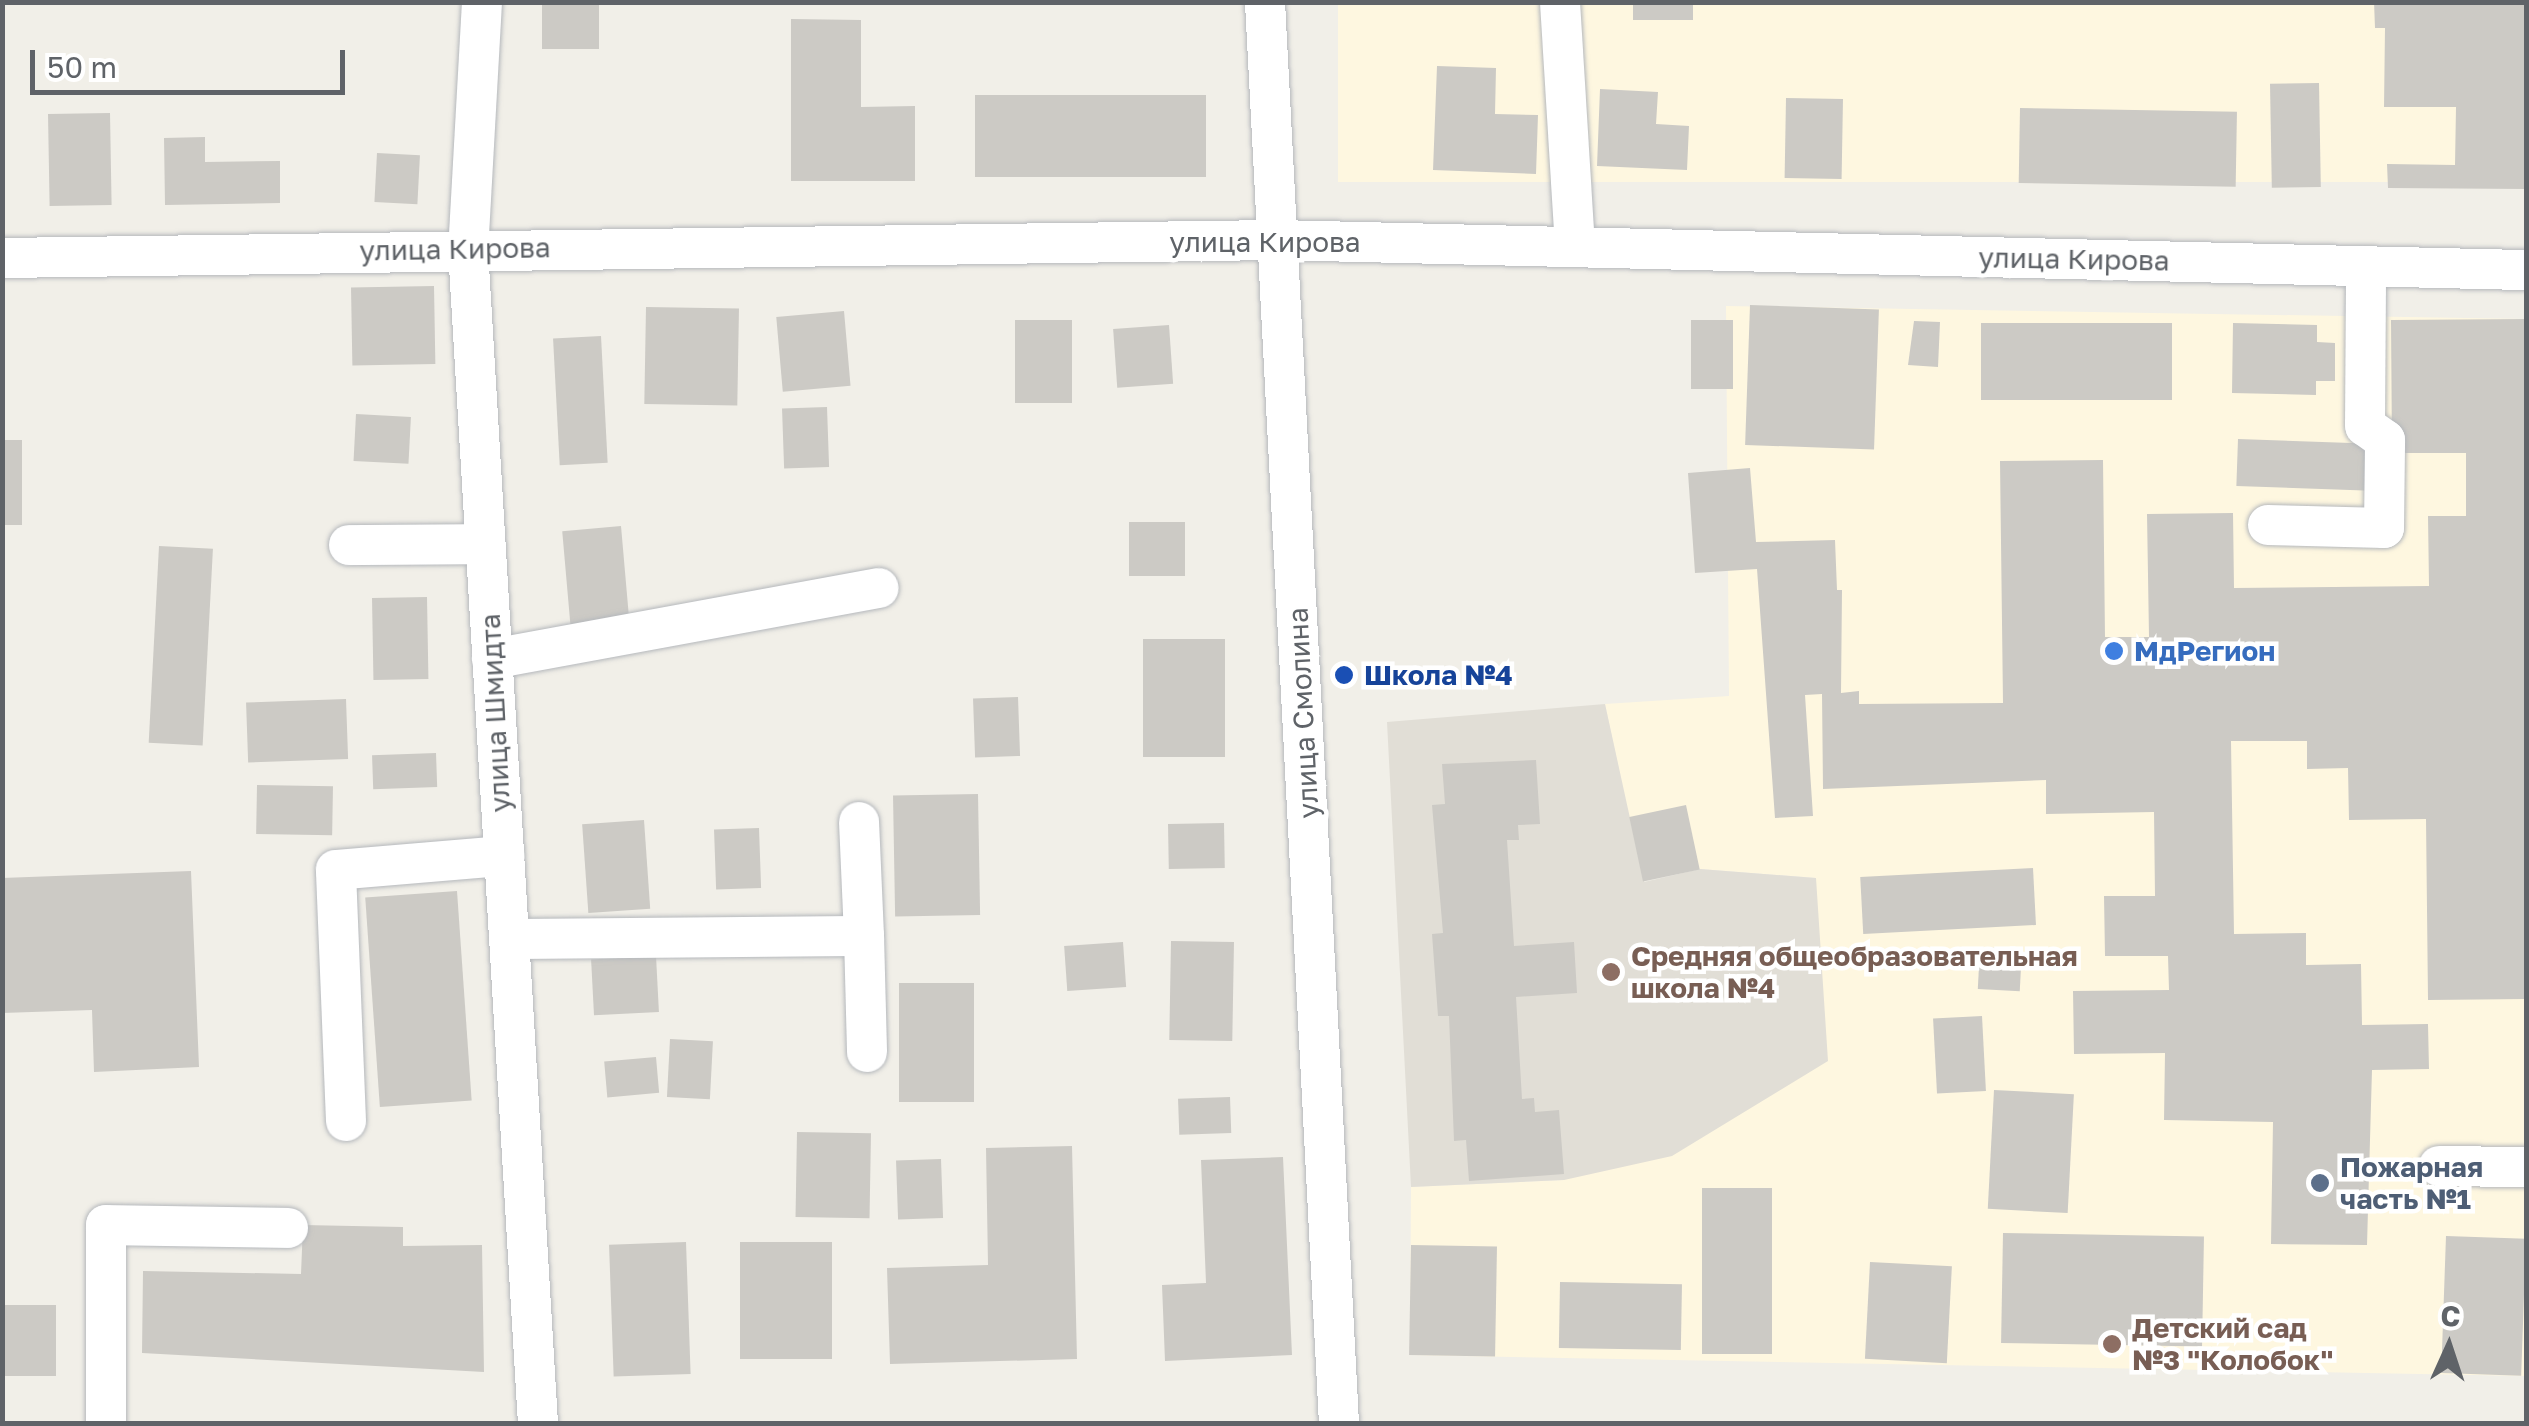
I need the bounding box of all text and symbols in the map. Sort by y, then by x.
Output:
scale bar [35,30,350,92]
text: 50 m [47,49,117,85]
street label: улица Кирова [1169,225,1361,259]
street label: улица Кирова [359,231,551,267]
street label: улица Кирова [1978,241,2170,277]
street label: улица Смолина [1281,607,1325,819]
street label: улица Шмидта [473,613,517,813]
place label: МдРегион [2134,634,2275,668]
marker: МдРегион [2103,640,2125,662]
place label: Школа №4 [1364,658,1513,692]
marker: Школа №4 [1333,664,1355,686]
place label: Средняя общеобразовательная школа №4 [1631,939,2078,1005]
marker: Средняя общеобразовательная школа №4 [1600,961,1622,983]
place label: Пожарная часть №1 [2340,1150,2483,1216]
marker: Пожарная часть №1 [2309,1172,2331,1194]
north arrow [2399,1296,2499,1396]
text: С [2440,1299,2461,1333]
place label: Детский сад №3 "Колобок" [2132,1311,2333,1377]
marker: Детский сад №3 "Колобок" [2101,1333,2123,1355]

